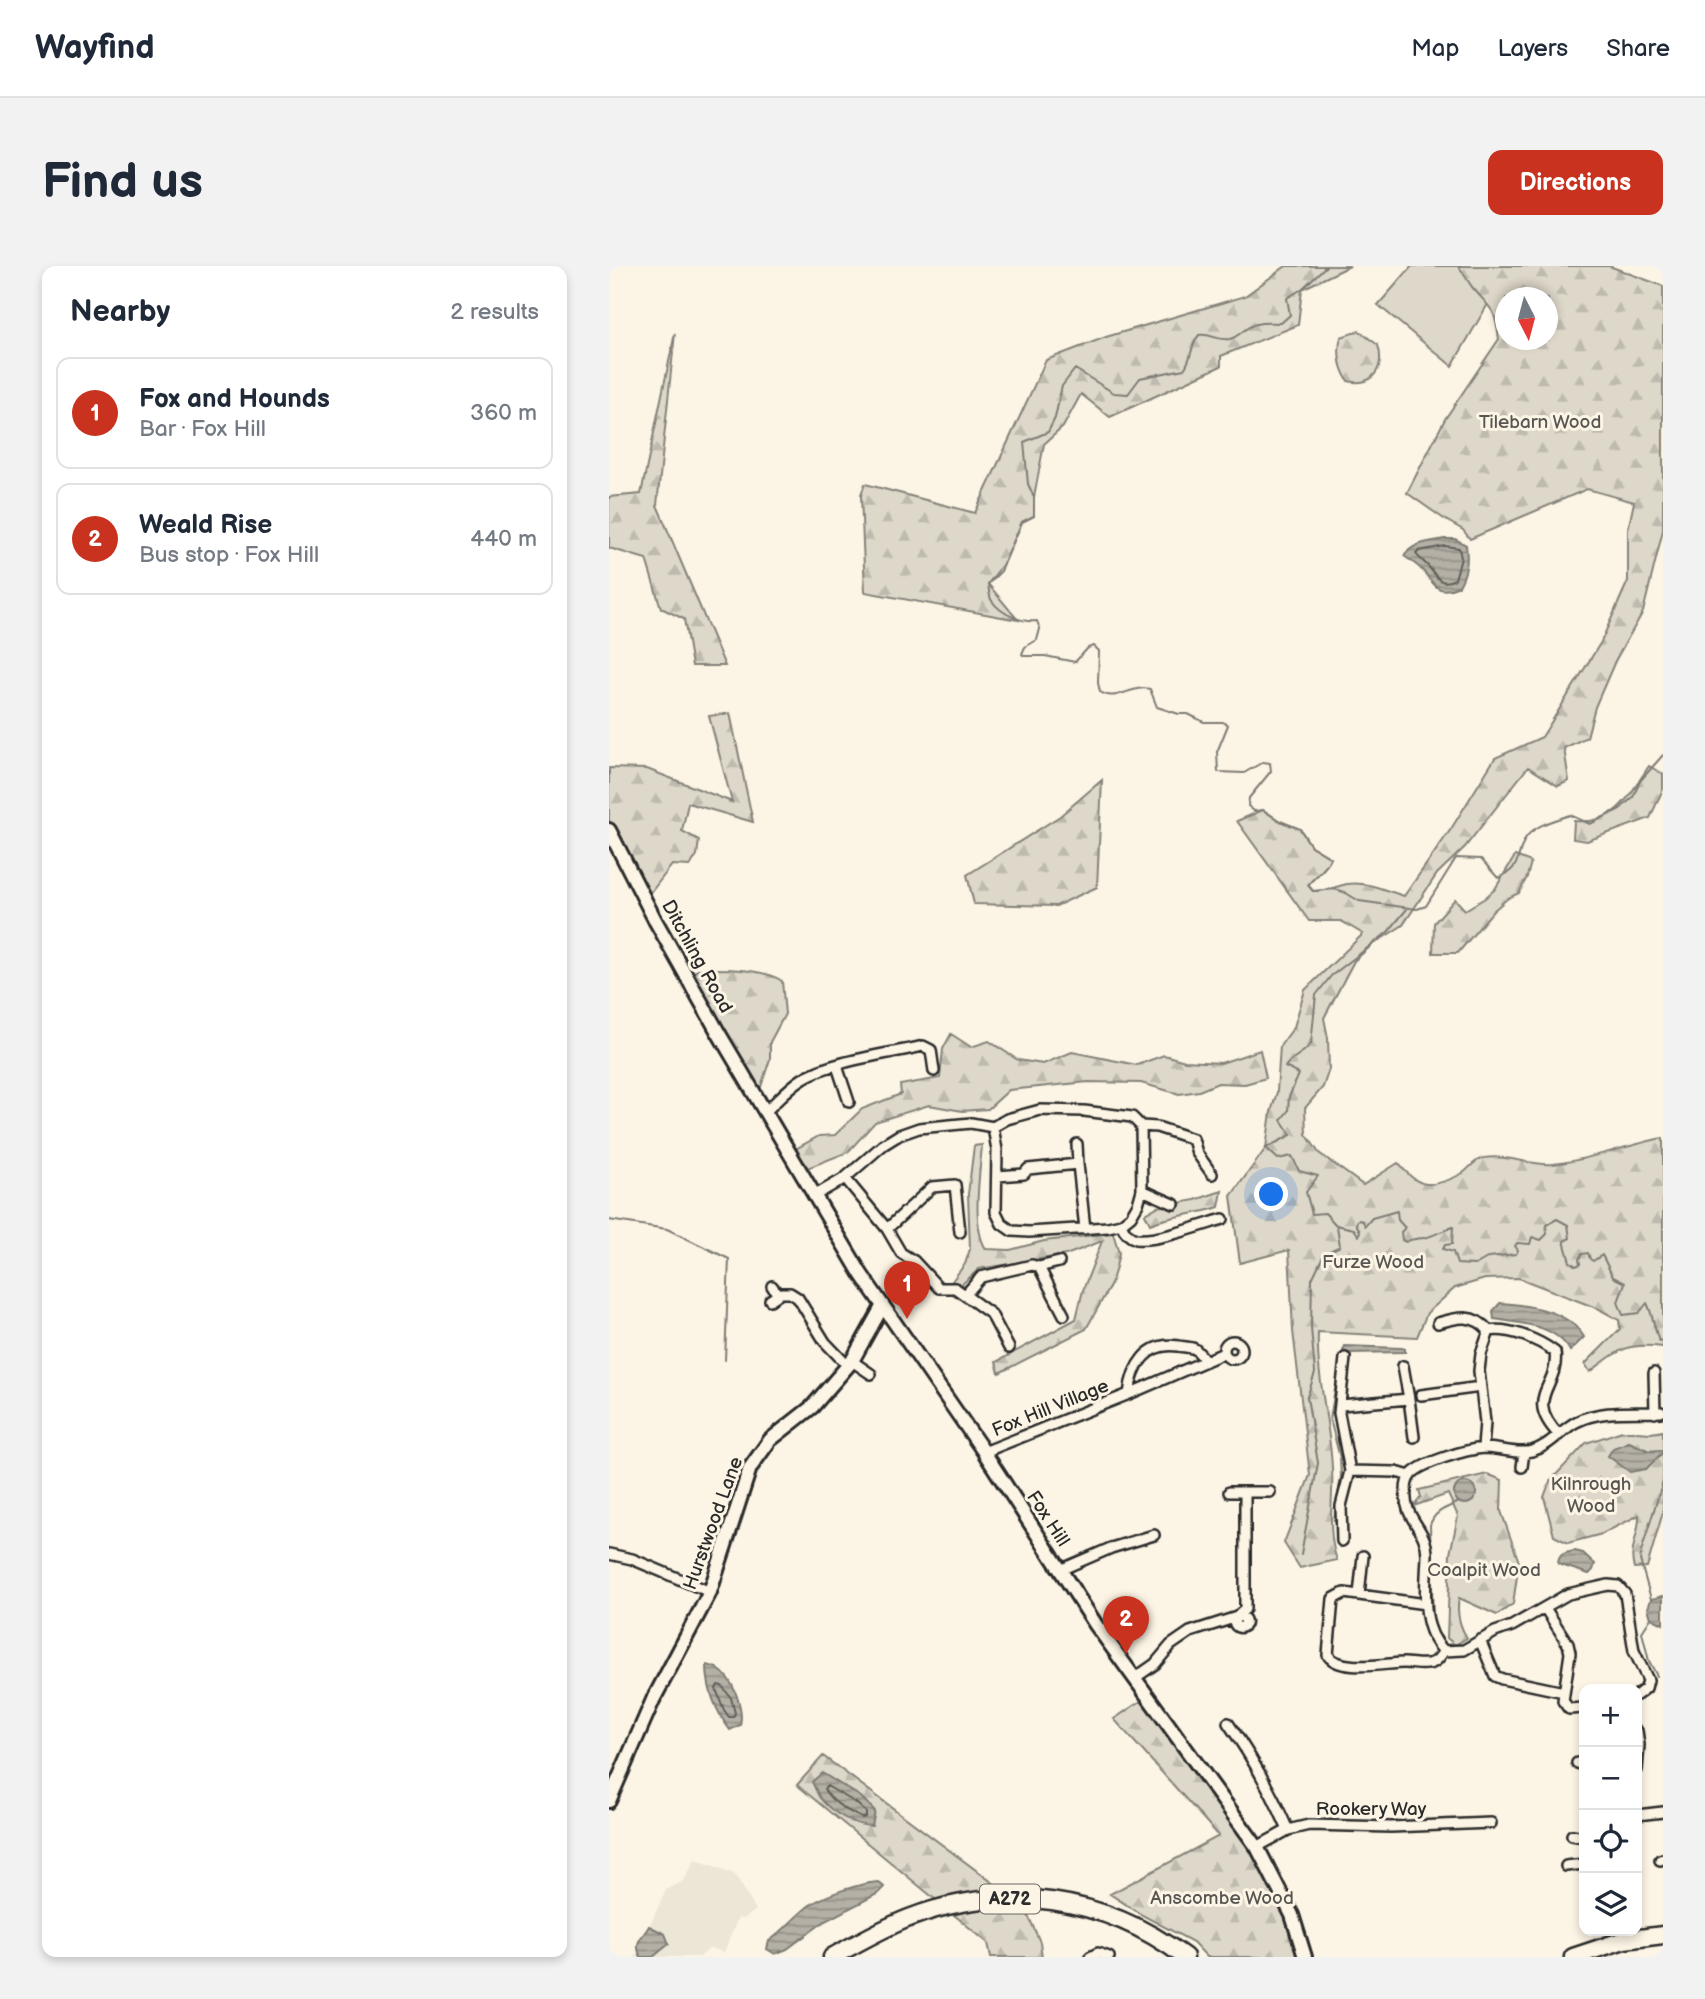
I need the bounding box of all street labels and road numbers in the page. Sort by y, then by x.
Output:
street label: Ditchling Road [656,896,737,1017]
street label: Fox Hill Village [989,1375,1112,1442]
street label: Hurstwood Lane [679,1454,748,1593]
street label: Fox Hill [1021,1487,1074,1551]
street label: Rookery Way [1316,1798,1427,1821]
road number: A272 [980,1884,1040,1914]

